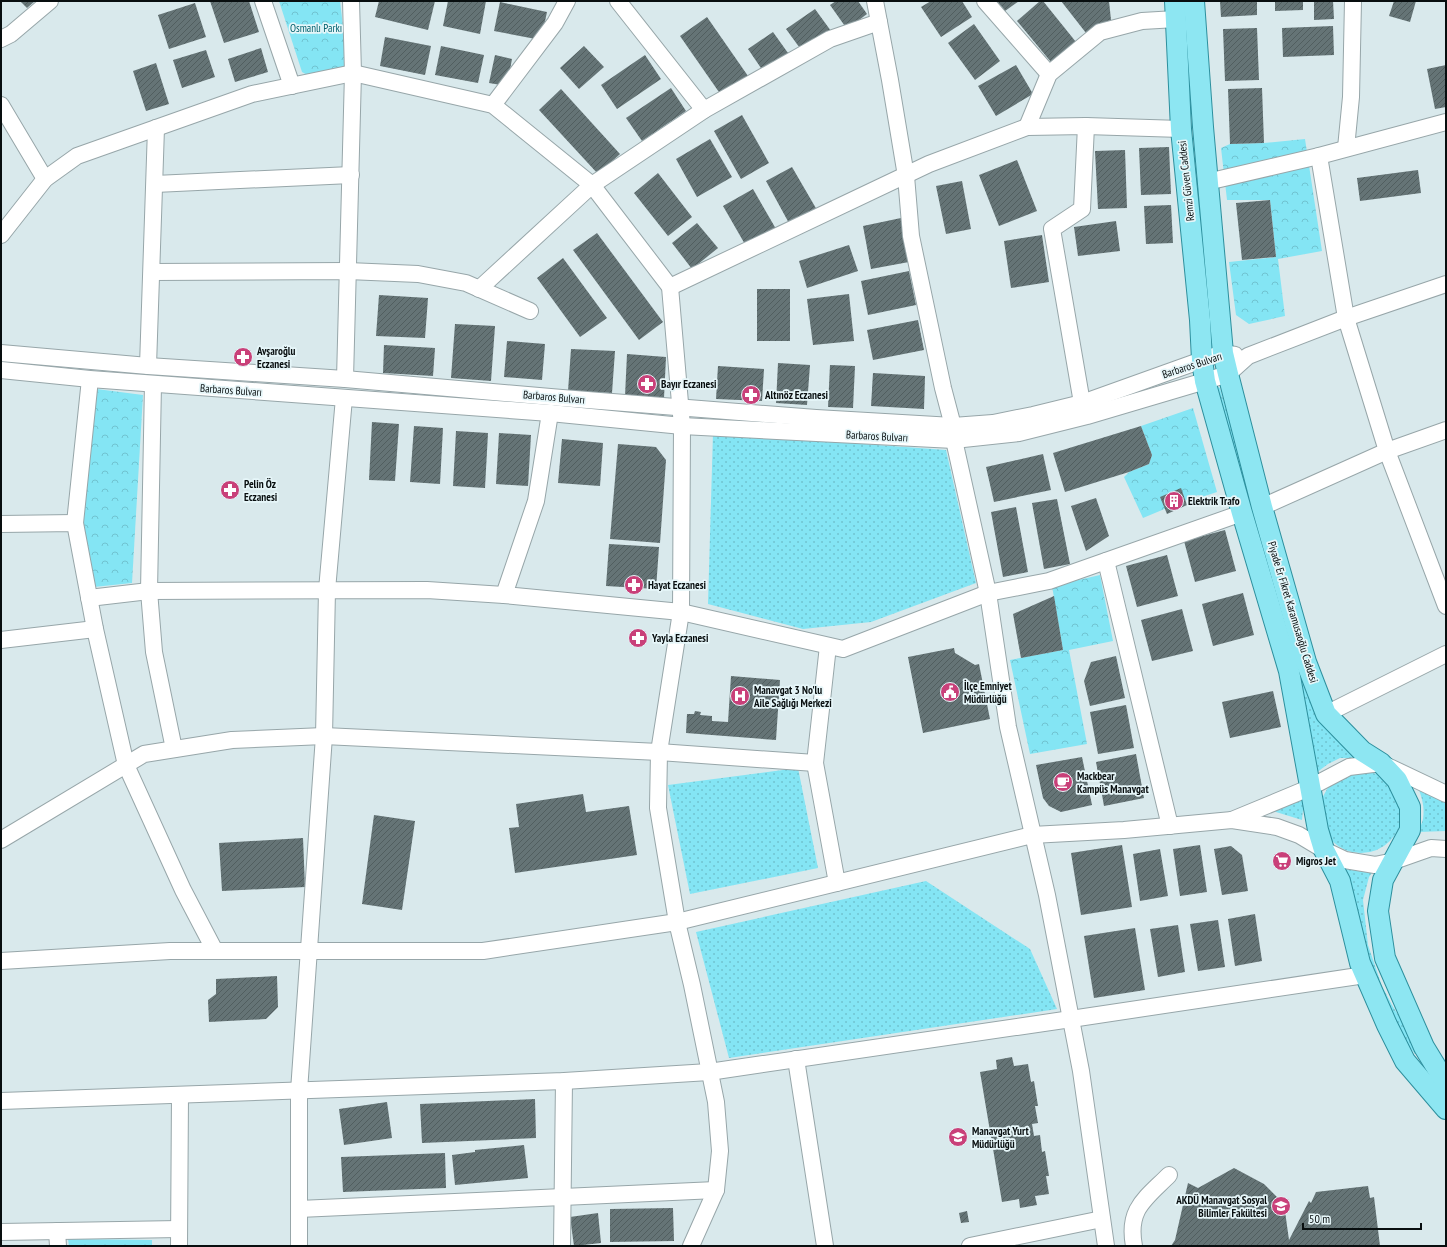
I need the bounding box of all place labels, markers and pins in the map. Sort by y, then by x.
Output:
place label: Avşaroğlu Eczanesi [256,344,295,371]
pharmacy icon: Avşaroğlu Eczanesi [232,346,254,368]
pharmacy icon: Bayır Eczanesi [636,373,658,395]
place label: Bayır Eczanesi [661,377,717,391]
pharmacy icon: Altınöz Eczanesi [740,384,762,406]
place label: Altınöz Eczanesi [764,388,829,402]
place label: Pelin Öz Eczanesi [244,477,278,504]
pharmacy icon: Pelin Öz Eczanesi [219,479,241,501]
building icon: Elektrik Trafo [1163,490,1185,512]
place label: Elektrik Trafo [1188,494,1240,508]
pharmacy icon: Hayat Eczanesi [623,574,645,596]
place label: Hayat Eczanesi [648,578,707,592]
pharmacy icon: Yayla Eczanesi [627,627,649,649]
place label: Yayla Eczanesi [651,631,709,645]
place label: İlçe Emniyet Müdürlüğü [964,679,1012,706]
public building icon: İlçe Emniyet Müdürlüğü [939,681,961,703]
place label: Manavgat 3 No'lu Aile Sağlığı Merkezi [753,683,832,710]
hospital icon: Manavgat 3 No'lu Aile Sağlığı Merkezi [729,685,751,707]
place label: Mackbear Kampüs Manavgat [1077,769,1149,796]
cafe icon: Mackbear Kampüs Manavgat [1052,771,1074,793]
supermarket icon: Migros Jet [1271,850,1293,872]
place label: Migros Jet [1296,854,1337,868]
place label: Manavgat Yurt Müdürlüğü [972,1124,1029,1151]
school or university icon: Manavgat Yurt Müdürlüğü [947,1126,969,1148]
place label: AKDÜ Manavgat Sosyal Bilimler Fakültesi [1175,1193,1268,1220]
school or university icon: AKDÜ Manavgat Sosyal Bilimler Fakültesi [1270,1195,1292,1217]

